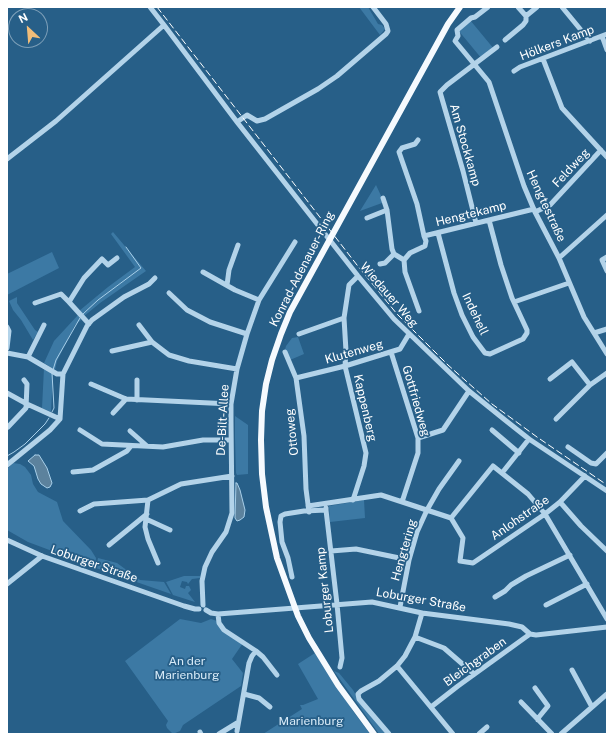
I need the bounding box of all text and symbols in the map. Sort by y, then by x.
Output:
north arrow [8,8,48,48]
text: N [17,11,30,25]
street label: Hölkers Kamp [518,22,596,64]
street label: Am Stockkamp [446,102,484,188]
street label: Feldweg [549,146,593,190]
street label: Hengtestraße [523,168,569,244]
street label: Hengtekamp [434,198,508,230]
street label: Konrad-Adenauer-Ring [267,209,337,329]
street label: Wiedauer Weg [357,260,421,330]
street label: Indehell [459,291,491,337]
street label: Klutenweg [323,337,385,367]
street label: Gottfriedweg [399,364,433,438]
street label: Kappenberg [350,373,380,443]
street label: De-Bilt-Allee [214,384,232,456]
street label: Ottoweg [282,408,302,456]
street label: Anlohstraße [488,493,552,543]
street label: Hengtering [388,517,420,583]
street label: Loburger Straße [48,542,140,586]
street label: Loburger Kamp [313,546,337,634]
street label: Loburger Straße [375,585,467,615]
street label: Bleichgraben [441,634,509,690]
park label: An der Marienburg [155,654,219,682]
park label: Marienburg [279,714,343,728]

